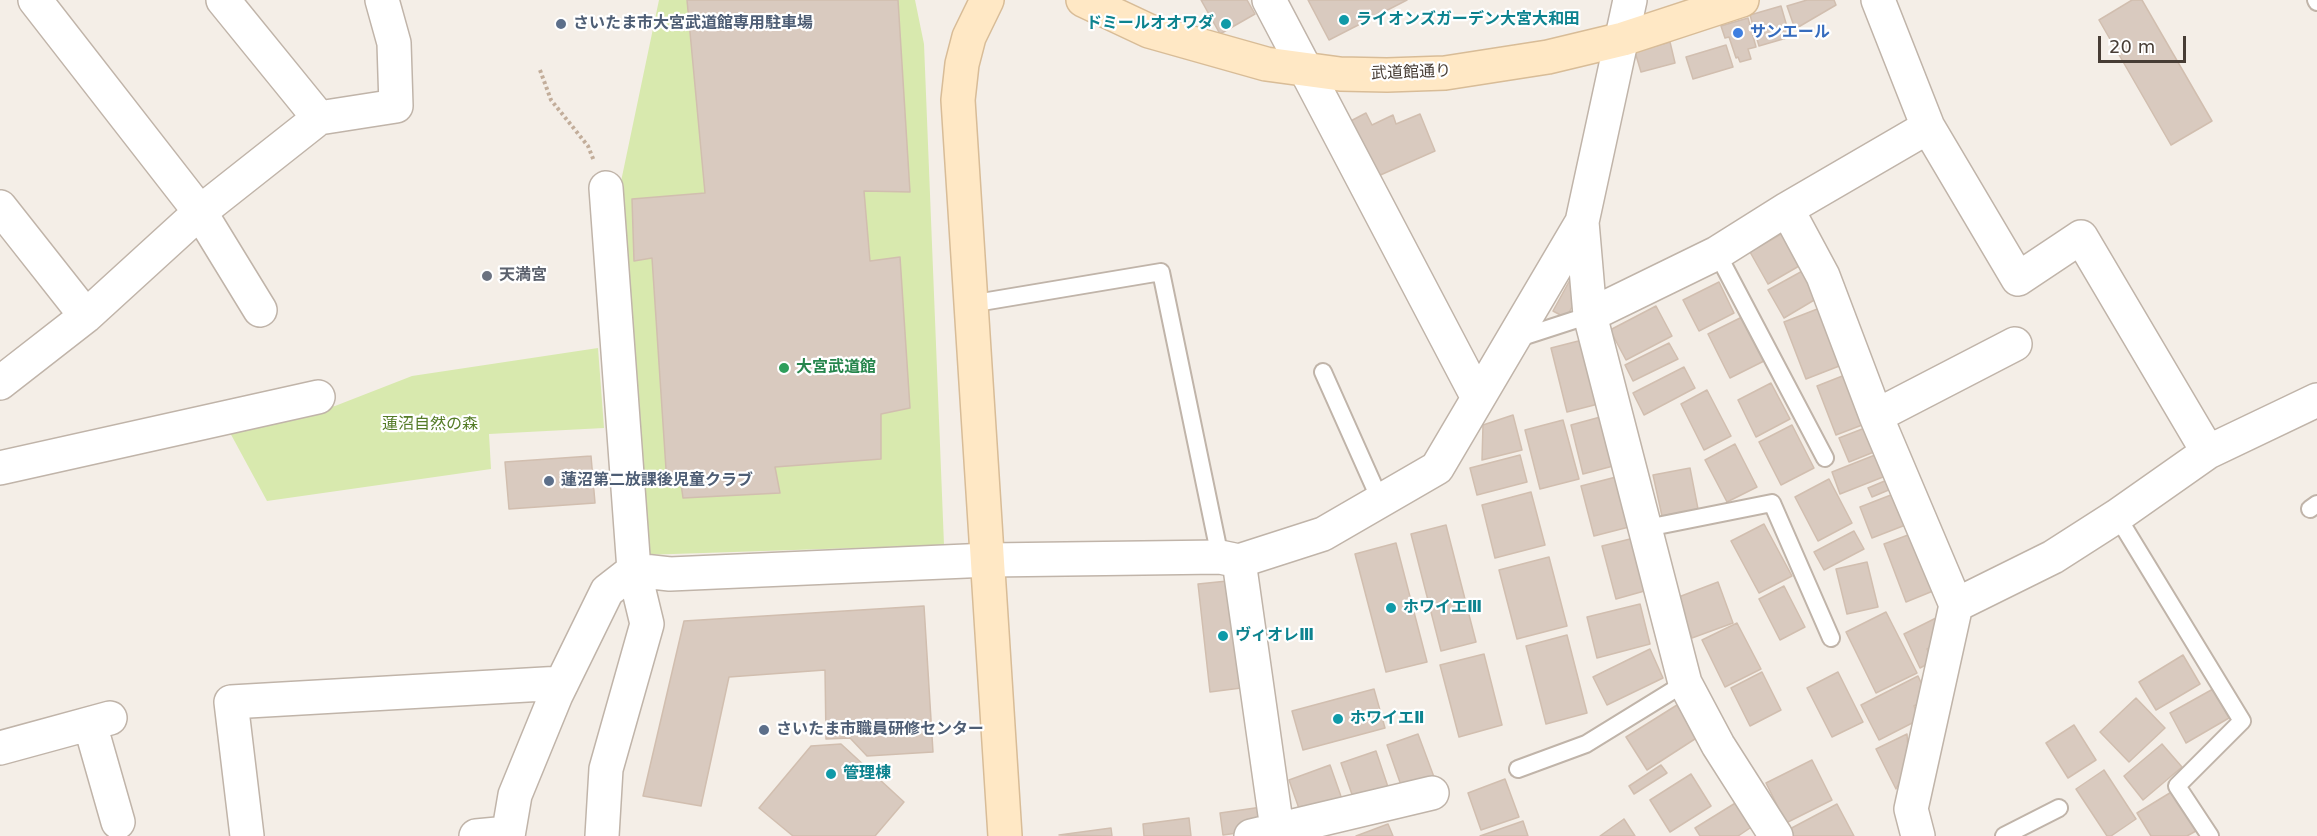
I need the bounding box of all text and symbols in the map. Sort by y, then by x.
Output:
place label: ライオンズガーデン大宮大和田 [1356,10,1580,30]
marker: ライオンズガーデン大宮大和田 [1337,13,1351,27]
place label: さいたま市大宮武道館専用駐車場 [573,14,813,34]
place label: ドミールオオワダ [1086,14,1214,34]
marker: さいたま市大宮武道館専用駐車場 [554,17,568,31]
marker: ドミールオオワダ [1219,17,1233,31]
place label: サンエール [1750,23,1830,43]
scale bar [2101,24,2190,62]
marker: サンエール [1731,26,1745,40]
text: 20 m [2109,36,2155,57]
street label: 武道館通り [1371,62,1451,84]
place label: 天満宮 [499,266,547,286]
marker: 天満宮 [480,269,494,283]
place label: 大宮武道館 [796,358,876,378]
marker: 大宮武道館 [777,361,791,375]
park label: 蓮沼自然の森 [382,415,478,435]
place label: 蓮沼第二放課後児童クラブ [561,471,753,491]
marker: 蓮沼第二放課後児童クラブ [542,474,556,488]
place label: ホワイエⅢ [1403,598,1482,618]
marker: ホワイエⅢ [1384,601,1398,615]
place label: ヴィオレⅢ [1235,626,1314,646]
marker: ヴィオレⅢ [1216,629,1230,643]
place label: ホワイエⅡ [1350,709,1425,729]
marker: ホワイエⅡ [1331,712,1345,726]
place label: さいたま市職員研修センター [776,720,984,740]
marker: さいたま市職員研修センター [757,723,771,737]
place label: 管理棟 [843,764,891,784]
marker: 管理棟 [824,767,838,781]

